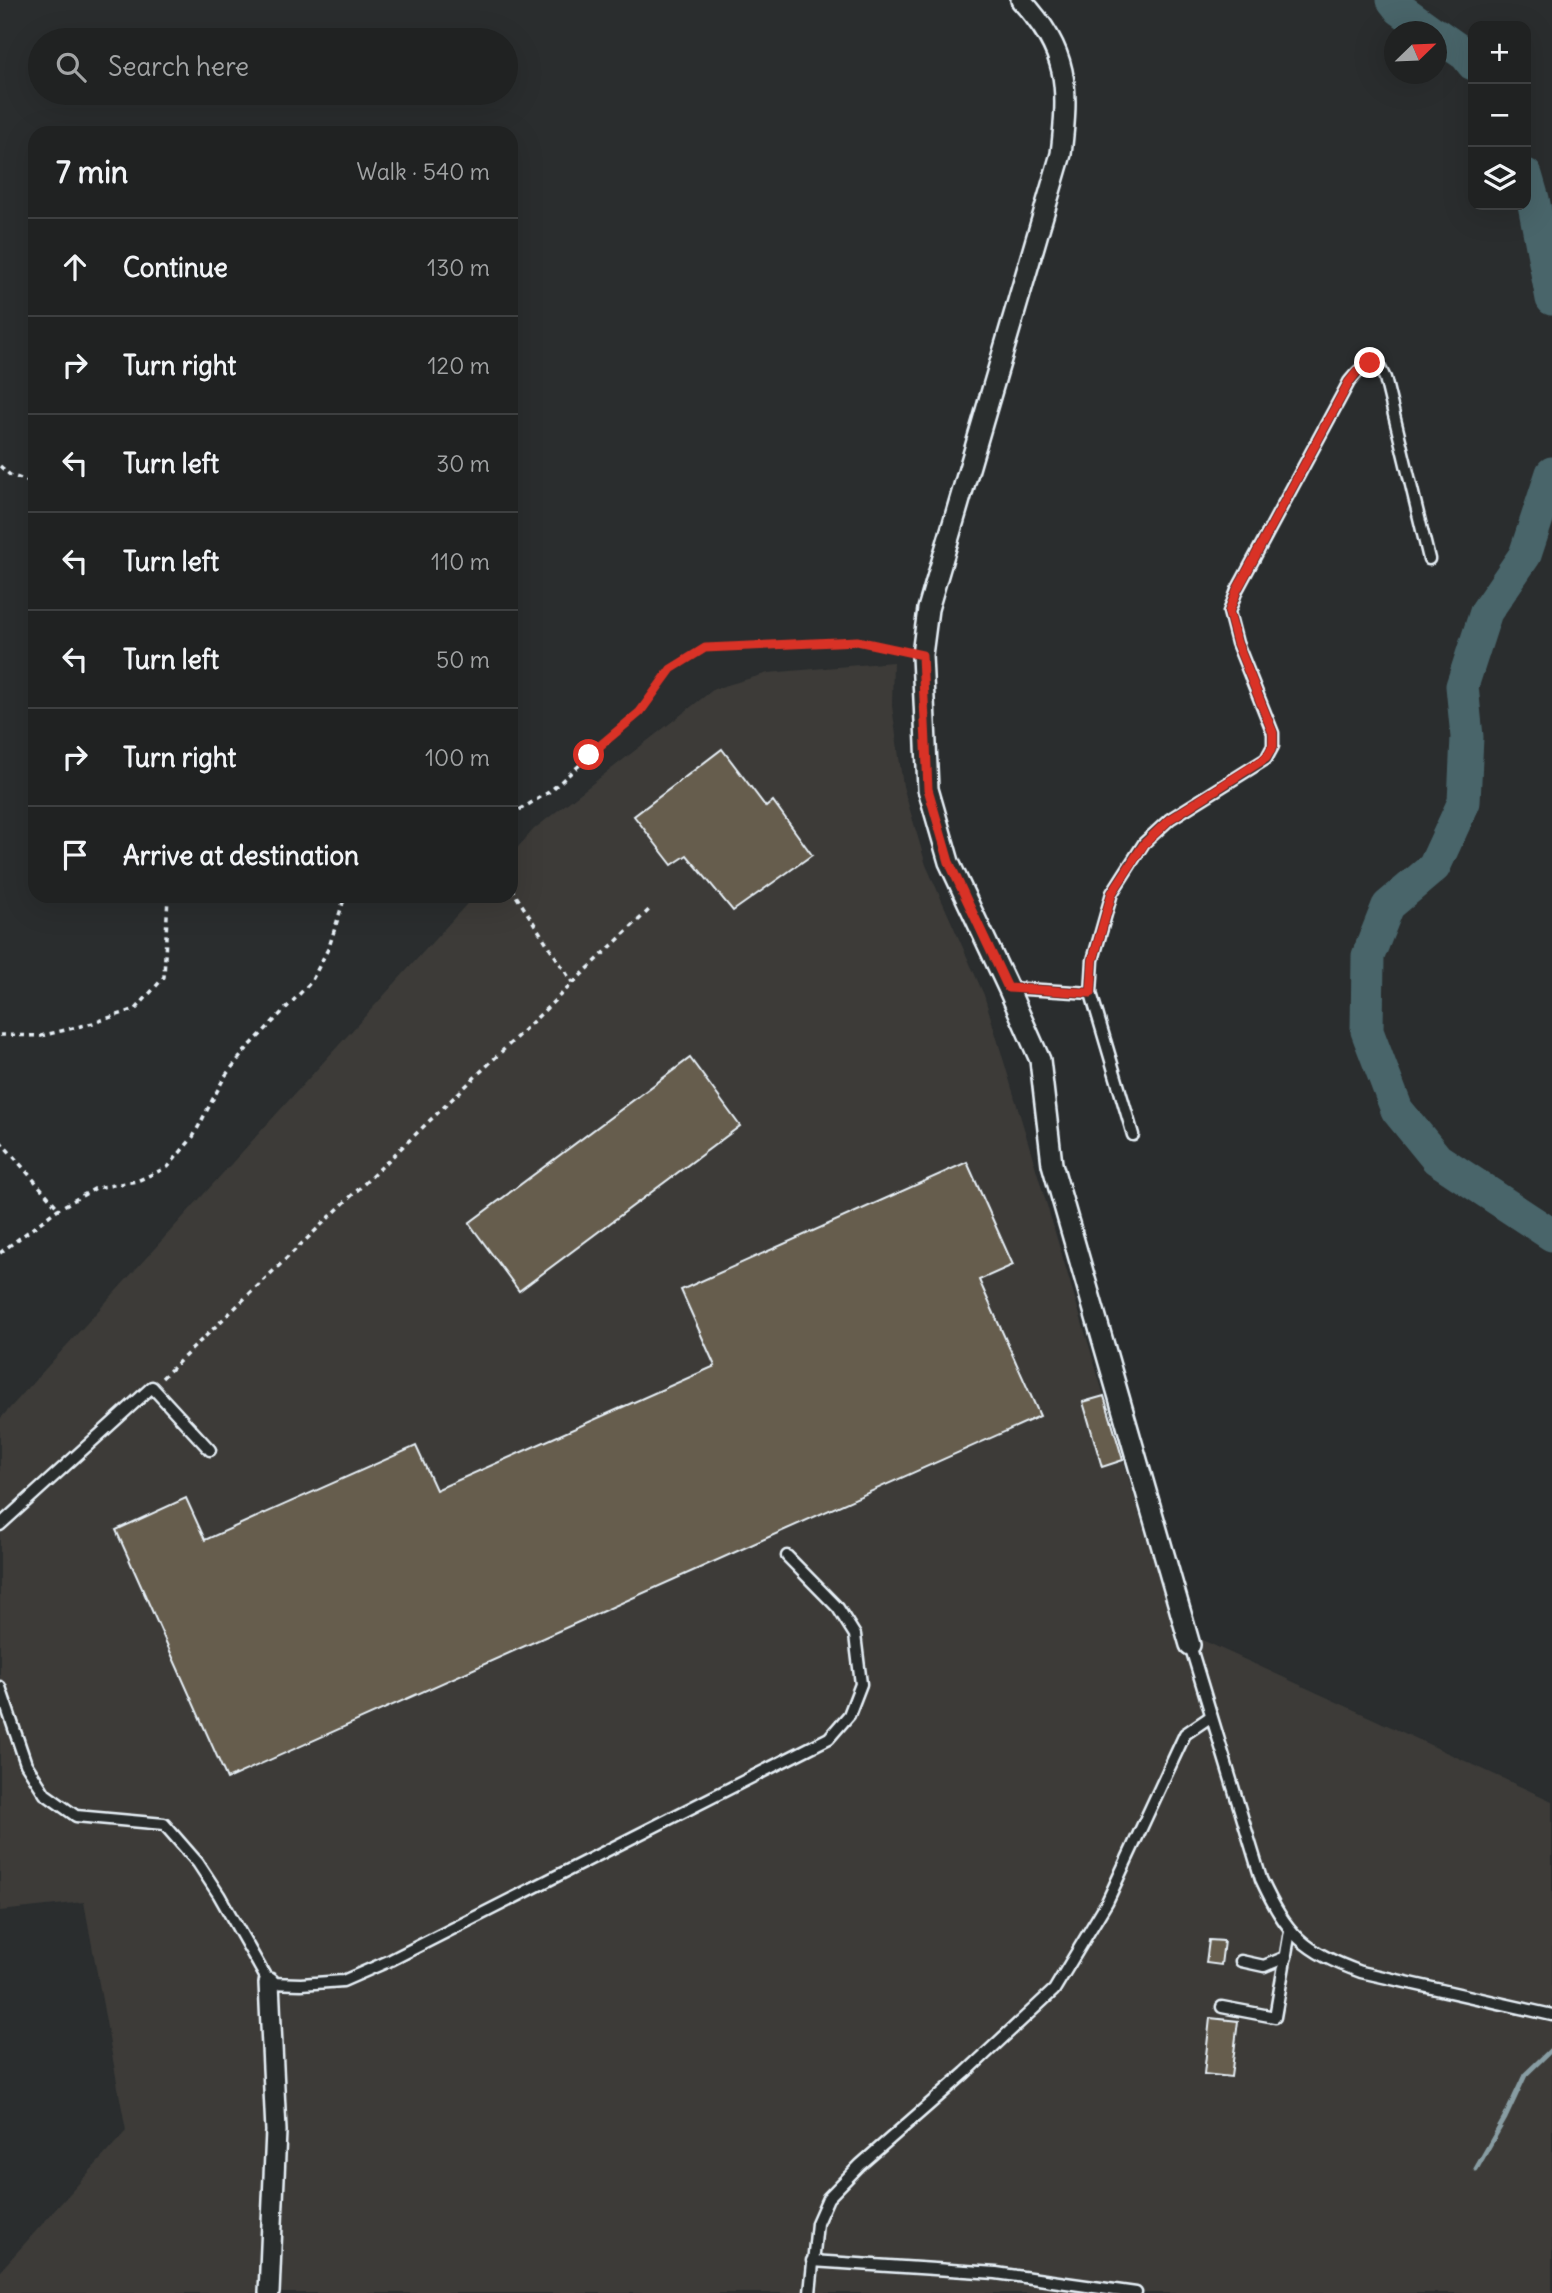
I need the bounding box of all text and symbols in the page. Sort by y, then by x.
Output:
north arrow [1384,21,1447,84]
map controls [1468,21,1531,210]
button: + [1468,21,1531,84]
search box [28,28,518,105]
icon: search [52,48,90,86]
text: Search here [108,50,249,83]
button: − [1468,84,1531,147]
button: layers [1468,147,1531,210]
text: 7 min [56,153,128,191]
text: Walk · 540 m [356,157,490,186]
icon: ahead [56,248,94,286]
text: Continue [123,251,228,284]
text: 130 m [427,253,490,282]
icon: right [56,346,94,384]
route end [1354,347,1385,378]
text: Turn right [123,349,236,382]
text: 120 m [427,351,490,380]
icon: left [56,444,94,482]
text: Turn left [123,447,219,480]
text: 30 m [436,449,490,478]
icon: left [56,542,94,580]
text: Turn left [123,545,219,578]
text: 110 m [431,547,490,576]
icon: left [56,640,94,678]
text: Turn left [123,643,219,676]
text: 50 m [436,645,490,674]
icon: right [56,738,94,776]
route start [573,739,604,770]
text: Turn right [123,741,236,774]
text: 100 m [425,743,490,772]
icon: arrive [56,836,94,874]
text: Arrive at destination [123,839,359,872]

